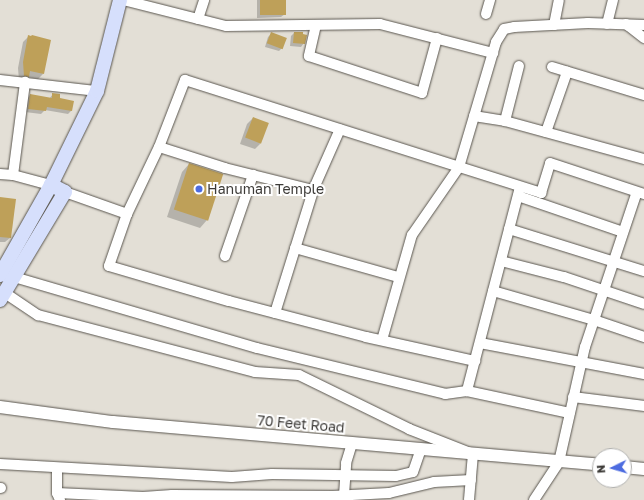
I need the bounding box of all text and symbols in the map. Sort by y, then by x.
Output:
place label: Hanuman Temple [207,181,324,197]
marker: Hanuman Temple [194,184,204,194]
street label: 70 Feet Road [257,412,345,436]
north arrow [592,448,632,488]
text: N [594,464,607,474]

